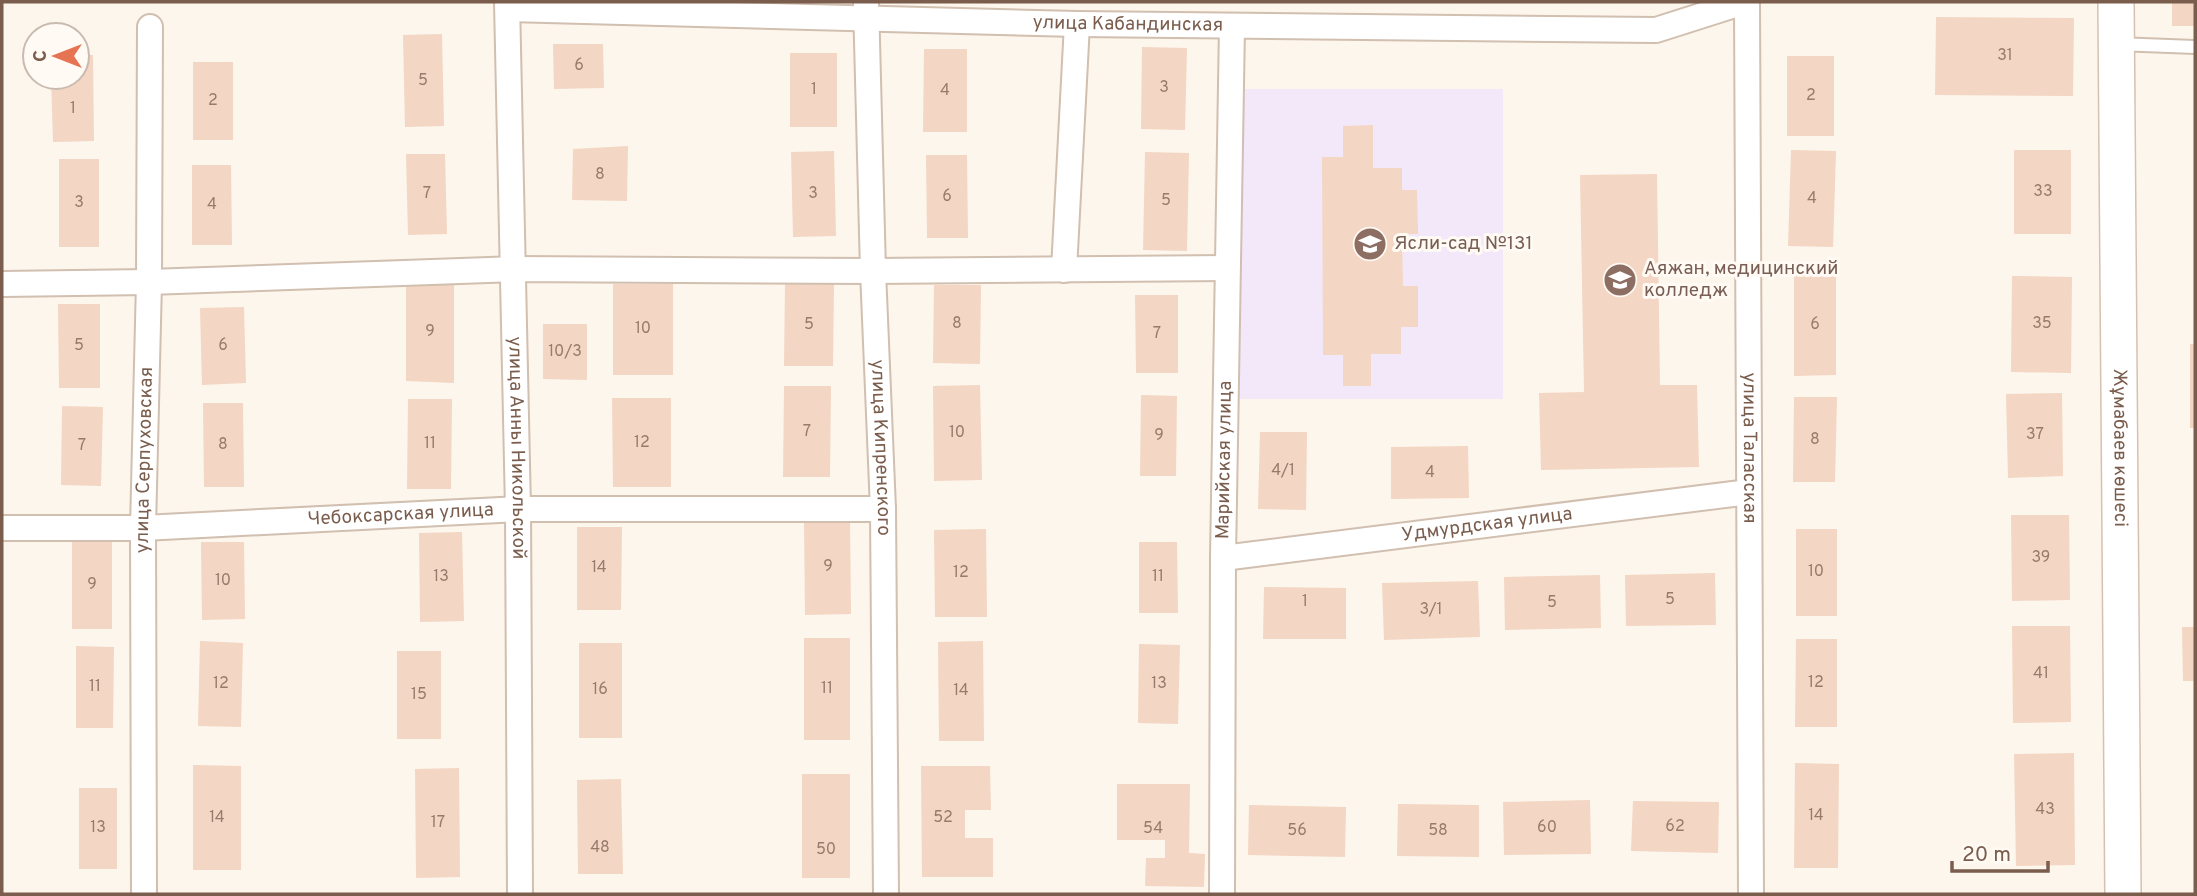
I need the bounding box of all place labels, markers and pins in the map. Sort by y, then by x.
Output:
school or university icon: Ясли-сад №131 [1351,225,1389,263]
place label: Ясли-сад №131 [1394,232,1533,256]
place label: Аяжан, медицинский колледж [1644,257,1838,303]
school or university icon: Аяжан, медицинский колледж [1601,261,1639,299]

